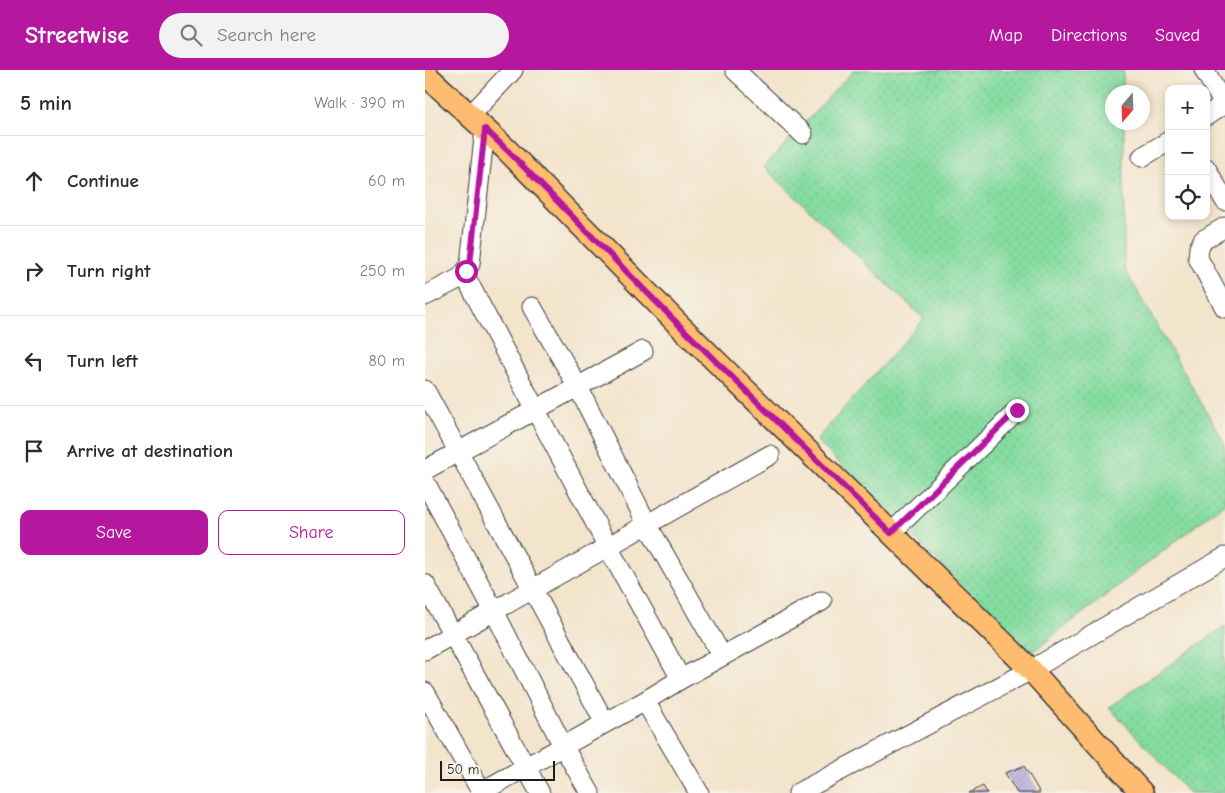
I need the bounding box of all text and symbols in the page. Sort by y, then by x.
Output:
search box [159,13,509,58]
text: Streetwise [25,21,129,49]
icon: search [177,21,205,49]
text: Search here [217,24,316,46]
text: Map [989,25,1023,46]
text: Directions [1051,25,1127,46]
text: Saved [1155,25,1200,46]
north arrow [1105,85,1150,130]
map controls [1165,85,1210,220]
button: + [1165,85,1210,130]
text: 5 min [20,91,72,115]
text: Walk · 390 m [314,94,405,112]
button: − [1165,130,1210,175]
icon: ahead [20,167,48,195]
text: Continue [67,170,139,192]
text: 60 m [368,172,405,190]
button: locate [1165,175,1210,220]
icon: right [20,257,48,285]
text: Turn right [67,260,151,282]
route start [455,260,478,283]
text: 250 m [360,262,405,280]
icon: left [20,347,48,375]
text: Turn left [67,350,138,372]
text: 80 m [368,352,405,370]
route end [1006,399,1029,422]
icon: arrive [20,437,48,465]
text: Arrive at destination [67,440,233,462]
button: Save [20,510,208,555]
button: Share [218,510,405,555]
scale bar [440,758,555,781]
text: 50 m [447,761,479,778]

